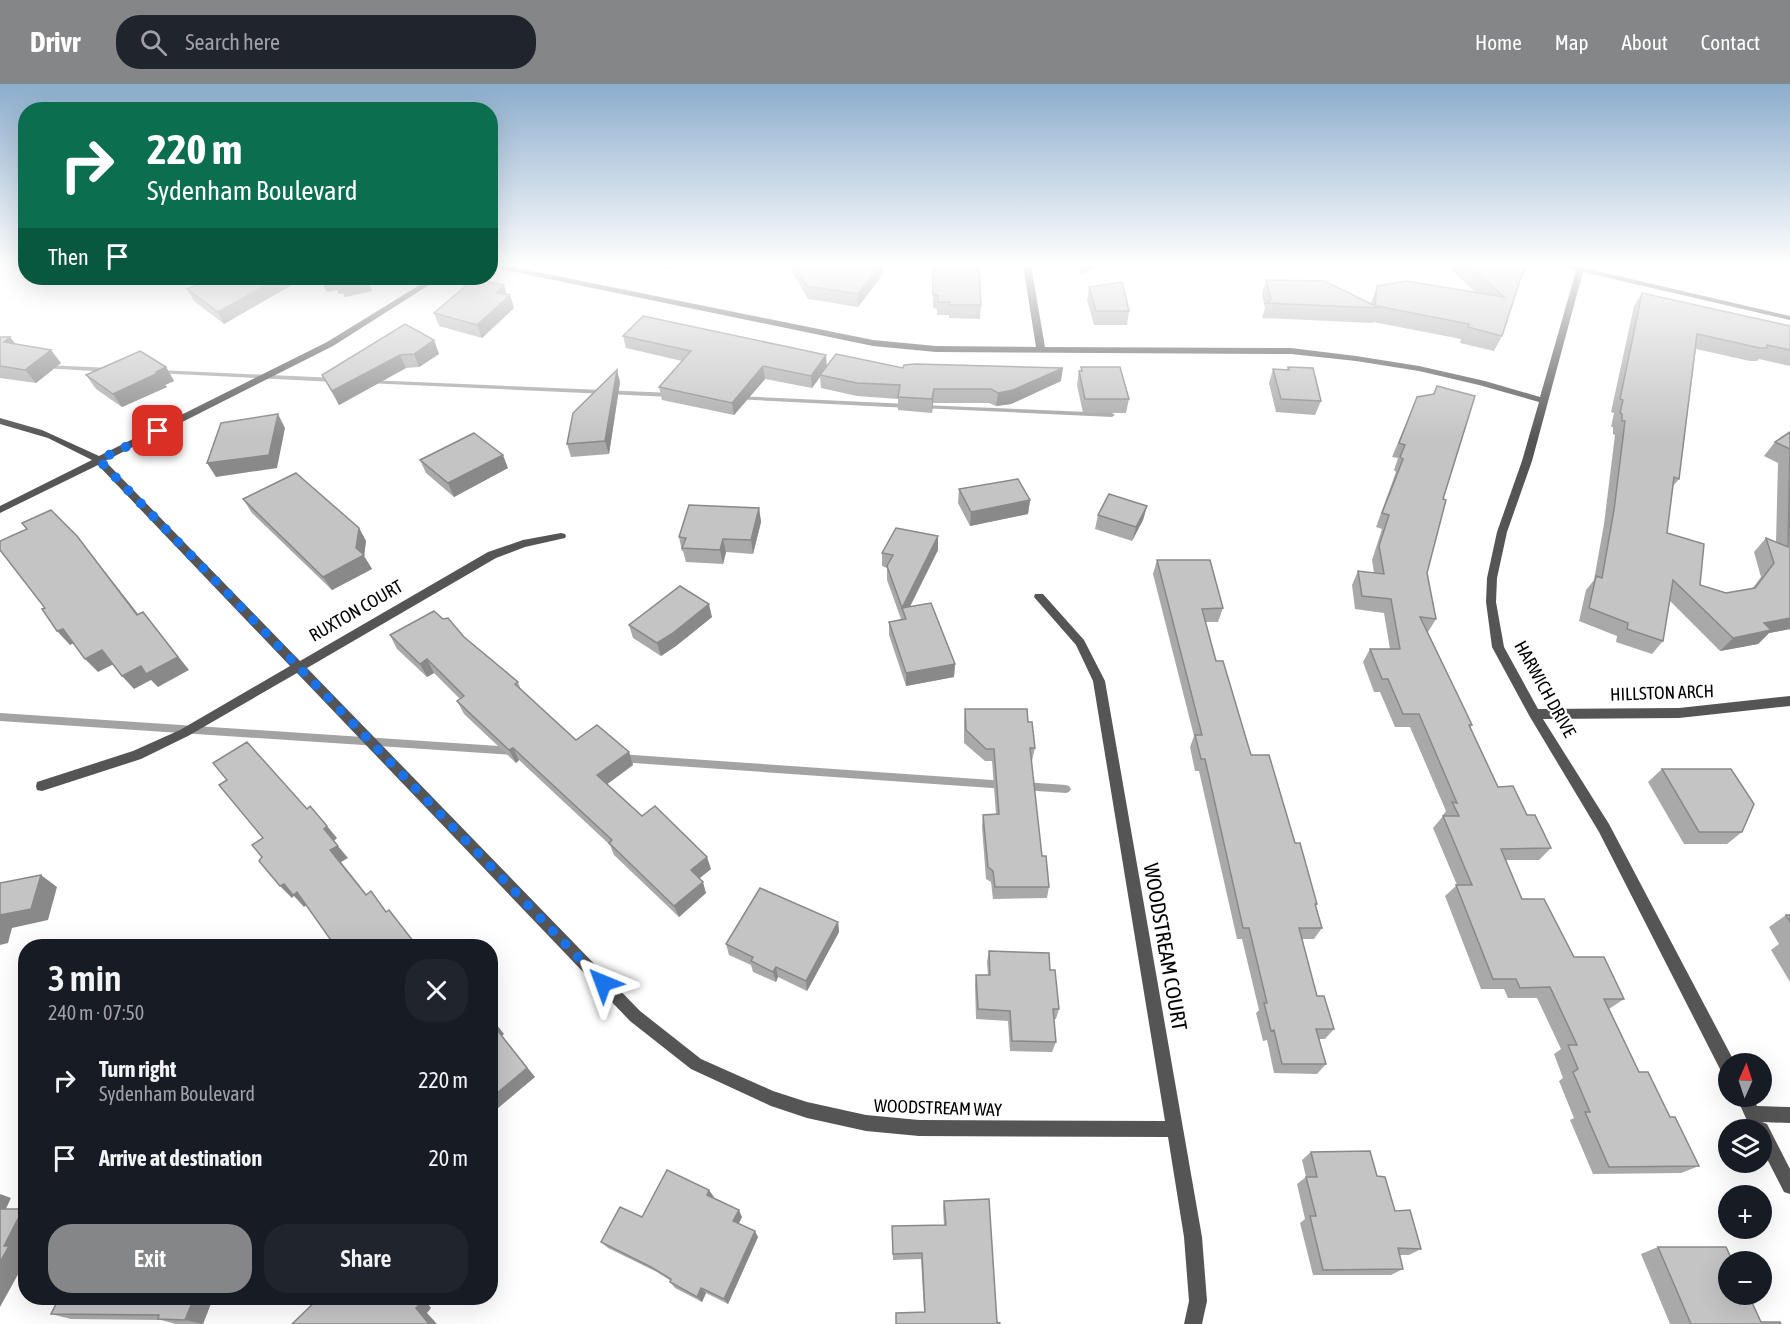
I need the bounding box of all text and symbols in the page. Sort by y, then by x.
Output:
search box [116,15,536,69]
text: Drivr [30,26,80,58]
icon: search [137,26,170,59]
text: Search here [185,29,280,55]
text: Home [1475,30,1522,54]
text: Map [1555,30,1589,54]
text: About [1622,30,1668,54]
text: Contact [1701,30,1760,54]
text: 220 m [147,125,242,173]
icon: right [48,126,126,204]
text: Sydenham Boulevard [147,175,357,206]
icon: arrive [101,240,134,273]
text: Then [48,244,89,270]
pin [132,405,183,456]
icon: arrive [141,414,174,447]
street label: RUXTON COURT [305,575,406,646]
street label: HARWICH DRIVE [1510,637,1581,741]
street label: HILLSTON ARCH [1610,680,1714,705]
street label: WOODSTREAM COURT [1139,861,1193,1032]
position arrow [571,951,635,1015]
text: 3 min [48,957,122,999]
button: close [405,959,468,1022]
text: 240 m · 07:50 [48,1001,144,1024]
north arrow [1718,1053,1772,1107]
map controls [1718,1053,1772,1305]
text: Turn right [99,1056,176,1082]
icon: right [48,1064,81,1097]
text: 220 m [418,1067,468,1093]
text: Sydenham Boulevard [99,1082,255,1105]
street label: WOODSTREAM WAY [874,1095,1002,1120]
button: layers [1718,1119,1772,1173]
icon: arrive [48,1142,81,1175]
text: Arrive at destination [99,1145,262,1171]
text: 20 m [428,1145,468,1171]
button: + [1718,1185,1772,1239]
button: Exit [48,1224,252,1293]
button: Share [264,1224,468,1293]
button: − [1718,1251,1772,1305]

